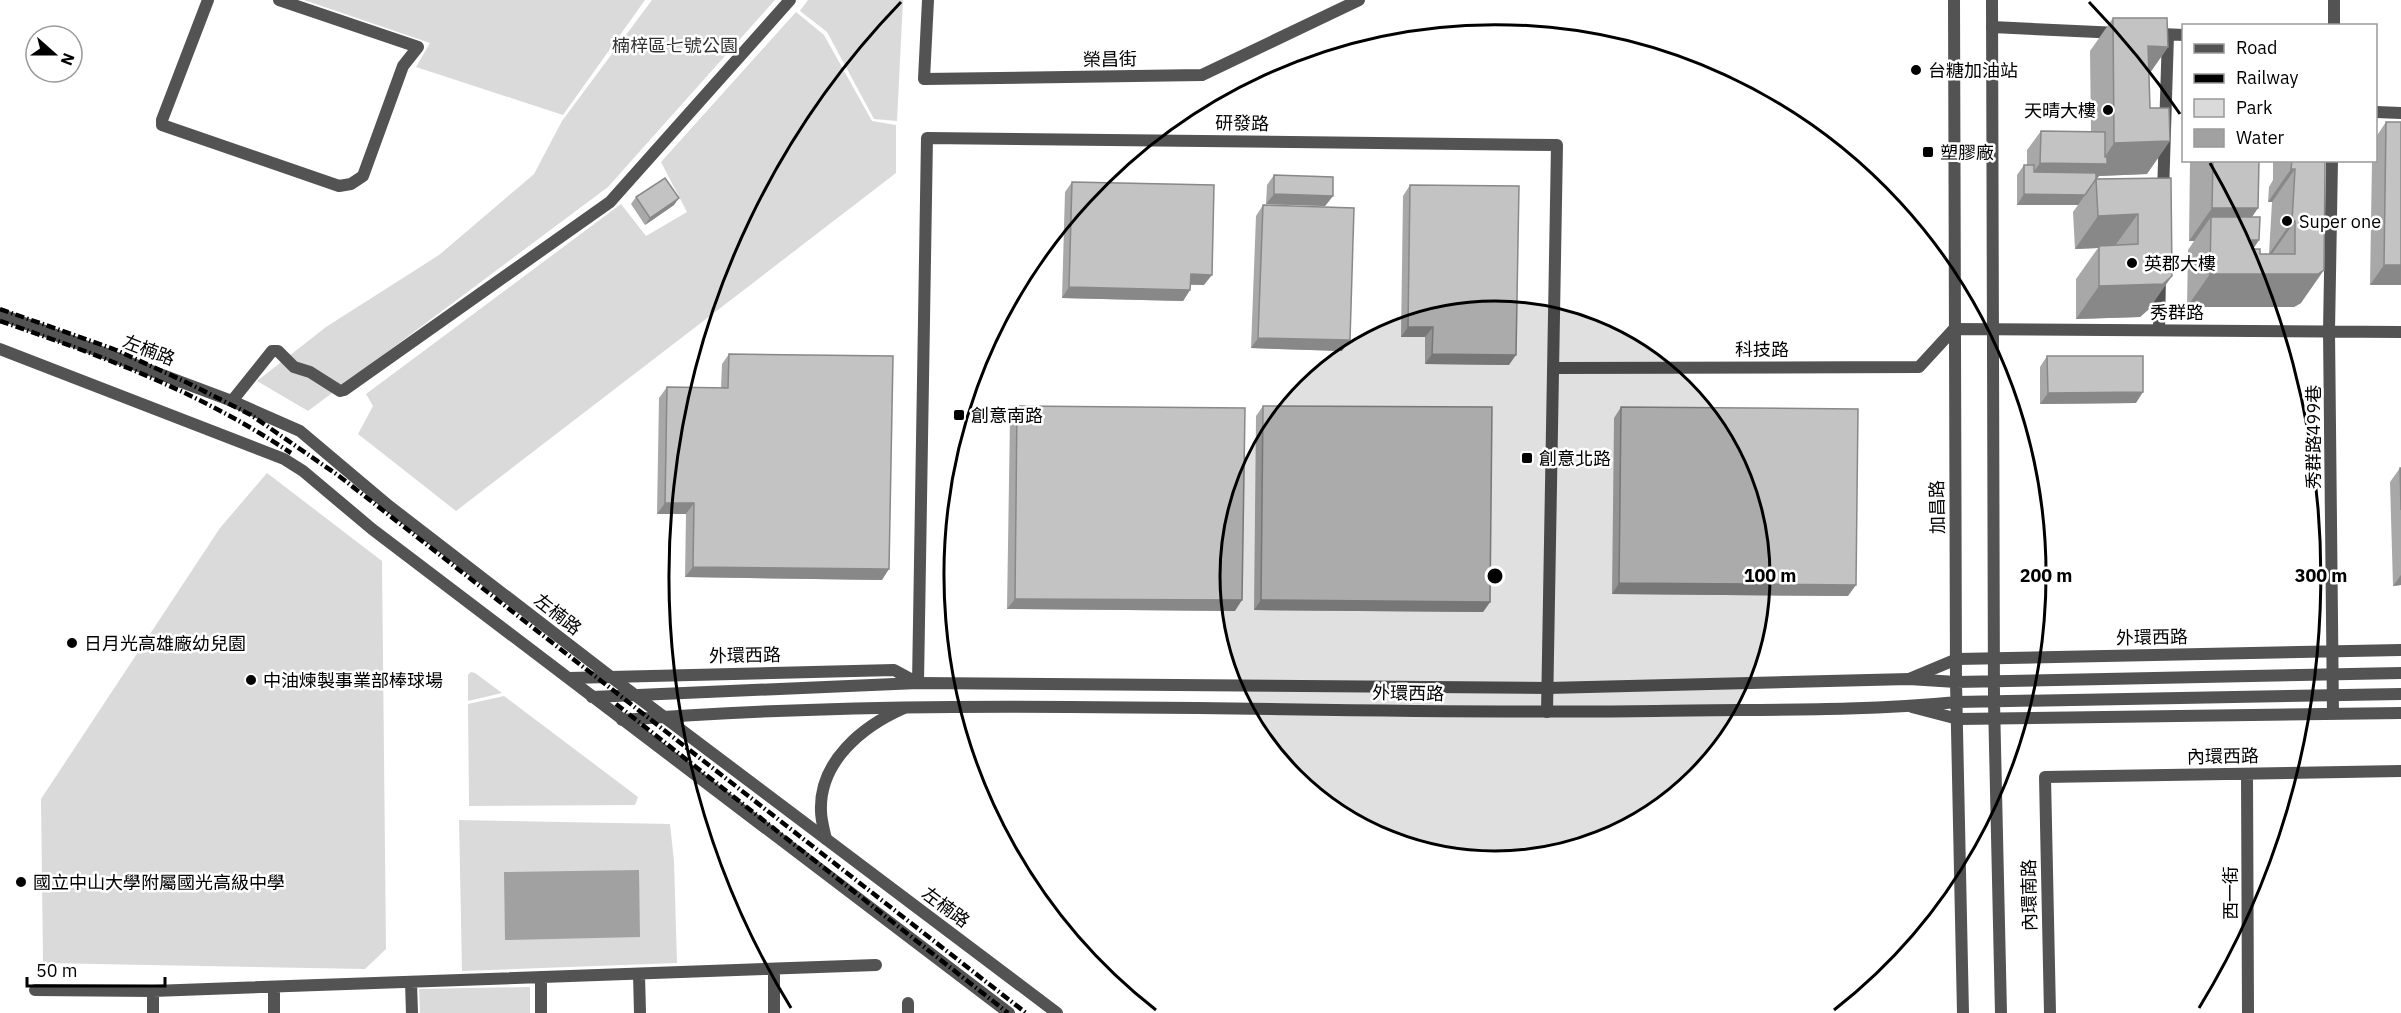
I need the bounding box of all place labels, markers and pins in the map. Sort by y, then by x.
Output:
place label: 台糖加油站 [1928,59,2018,82]
marker: 台糖加油站 [1909,63,1923,77]
place label: 天晴大樓 [2024,99,2096,122]
marker: 天晴大樓 [2101,103,2115,117]
place label: 塑膠廠 [1940,141,1994,164]
marker: 塑膠廠 [1921,145,1935,159]
place label: Super one [2299,210,2381,233]
marker: Super one [2280,214,2294,228]
place label: 英郡大樓 [2144,252,2216,275]
marker: 英郡大樓 [2125,256,2139,270]
place label: 創意南路 [971,404,1043,427]
marker: 創意南路 [952,408,966,422]
place label: 創意北路 [1539,447,1611,470]
marker: 創意北路 [1520,451,1534,465]
centre of rings [1485,566,1505,586]
place label: 日月光高雄廠幼兒園 [84,632,246,655]
marker: 日月光高雄廠幼兒園 [65,636,79,650]
place label: 中油煉製事業部棒球場 [263,669,443,692]
marker: 中油煉製事業部棒球場 [244,673,258,687]
place label: 國立中山大學附屬國光高級中學 [33,871,285,894]
marker: 國立中山大學附屬國光高級中學 [14,875,28,889]

